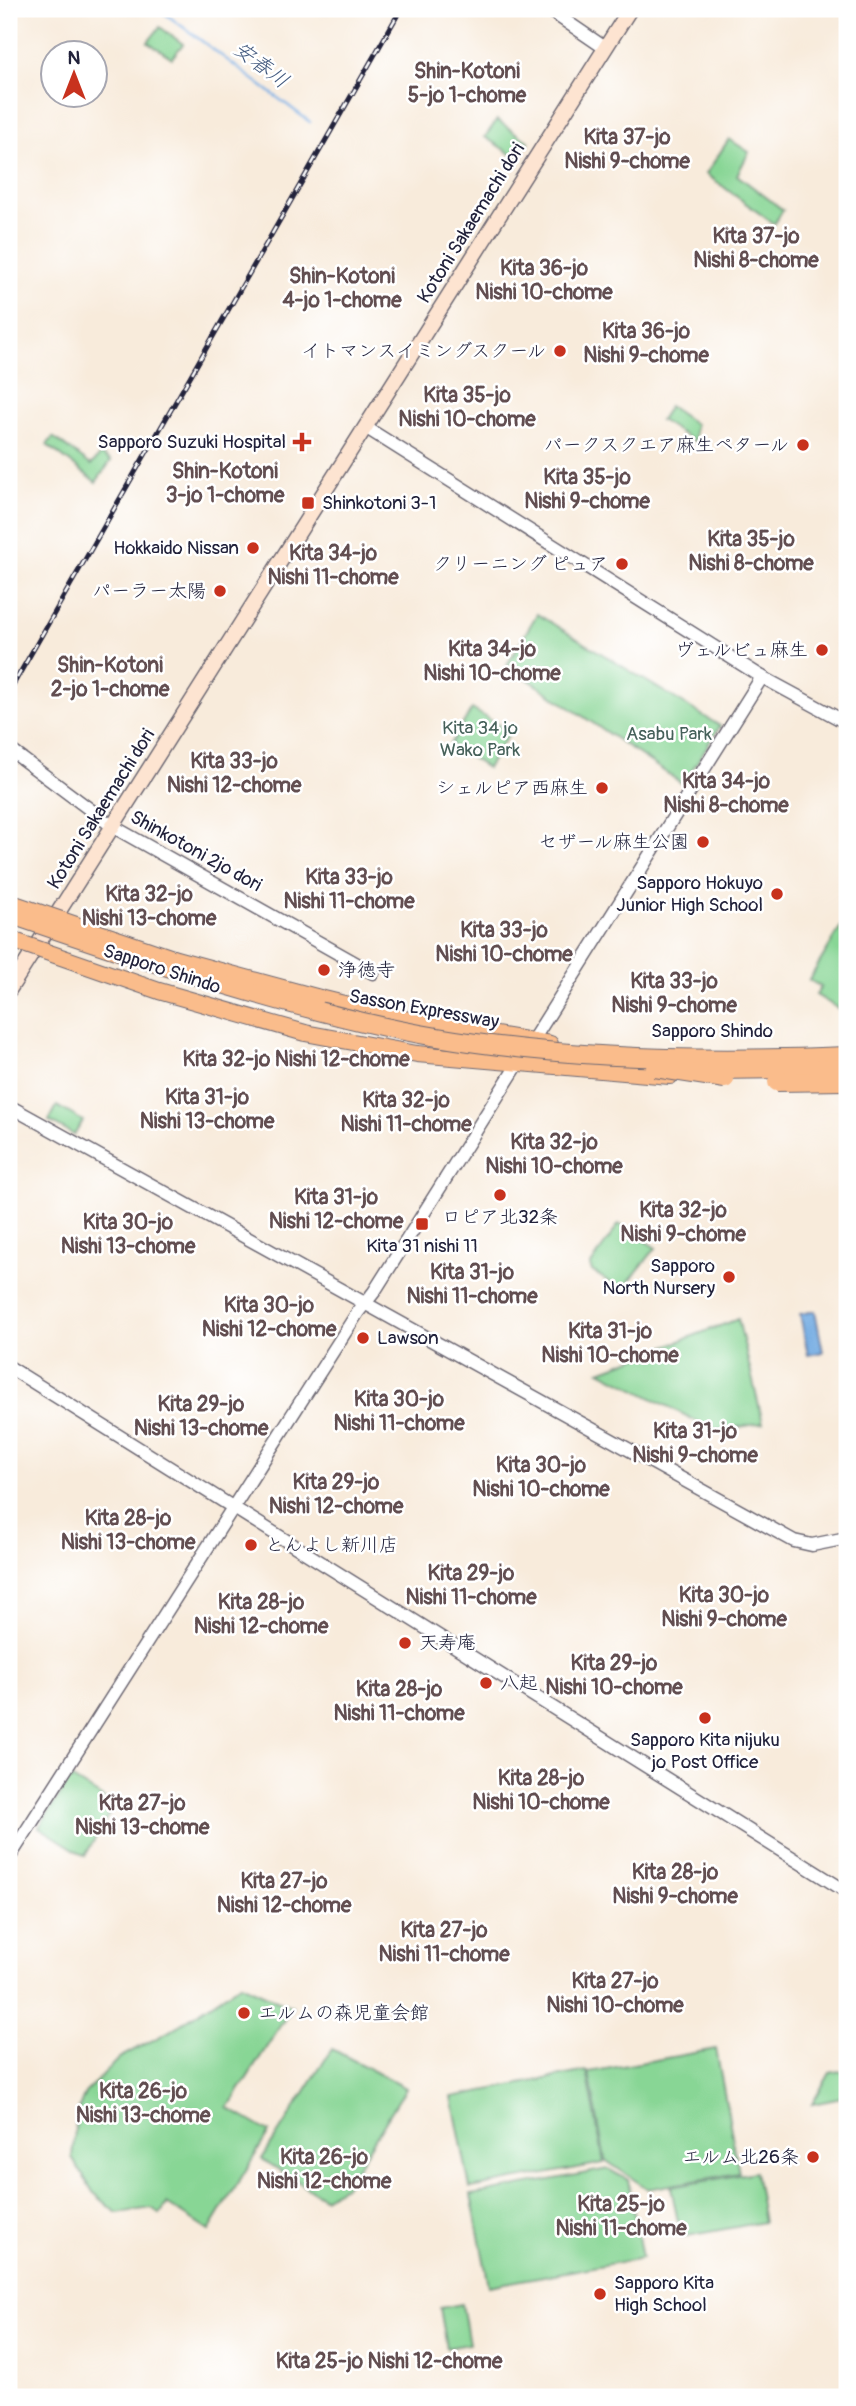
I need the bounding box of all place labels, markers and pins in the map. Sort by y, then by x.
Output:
place label: イトマンスイミングスクール [301,339,546,363]
marker: イトマンスイミングスクール [552,343,568,359]
place label: Sapporo Suzuki Hospital [98,430,286,454]
marker: Sapporo Suzuki Hospital [292,432,312,452]
place label: パークスクエア麻生ペタール [544,433,789,457]
marker: パークスクエア麻生ペタール [795,437,811,453]
place label: Shinkotoni 3-1 [322,491,436,515]
marker: Shinkotoni 3-1 [300,495,316,511]
place label: Hokkaido Nissan [113,536,239,560]
marker: Hokkaido Nissan [245,540,261,556]
place label: クリーニング ピュア [433,552,608,576]
marker: クリーニング ピュア [614,556,630,572]
place label: パーラー太陽 [92,579,206,603]
marker: パーラー太陽 [212,583,228,599]
place label: ヴェルビュ麻生 [675,638,808,662]
marker: ヴェルビュ麻生 [814,642,830,658]
place label: シェルピア西麻生 [436,776,588,800]
marker: シェルピア西麻生 [594,780,610,796]
place label: セザール麻生公園 [538,830,689,854]
marker: セザール麻生公園 [695,834,711,850]
place label: Sapporo Hokuyo Junior High School [616,871,763,917]
marker: Sapporo Hokuyo Junior High School [769,886,785,902]
place label: 浄徳寺 [338,958,395,982]
marker: 浄徳寺 [316,962,332,978]
marker: ロピア北32条 [492,1187,508,1203]
place label: ロピア北32条 [442,1205,558,1229]
marker: Kita 31 nishi 11 [414,1216,430,1232]
place label: Kita 31 nishi 11 [366,1234,478,1258]
place label: Sapporo North Nursery [603,1254,715,1300]
marker: Sapporo North Nursery [721,1269,737,1285]
place label: Lawson [377,1326,439,1350]
marker: Lawson [355,1330,371,1346]
place label: とんよし新川店 [265,1533,398,1557]
marker: とんよし新川店 [243,1537,259,1553]
place label: 天寿庵 [419,1631,476,1655]
marker: 天寿庵 [397,1635,413,1651]
place label: 八起 [500,1671,538,1695]
marker: 八起 [478,1675,494,1691]
marker: Sapporo Kita nijuku jo Post Office [697,1710,713,1726]
place label: Sapporo Kita nijuku jo Post Office [630,1728,780,1774]
place label: エルムの森児童会館 [258,2001,429,2025]
marker: エルムの森児童会館 [236,2005,252,2021]
place label: エルム北26条 [682,2145,799,2169]
marker: エルム北26条 [805,2149,821,2165]
place label: Sapporo Kita High School [614,2271,714,2317]
marker: Sapporo Kita High School [592,2286,608,2302]

